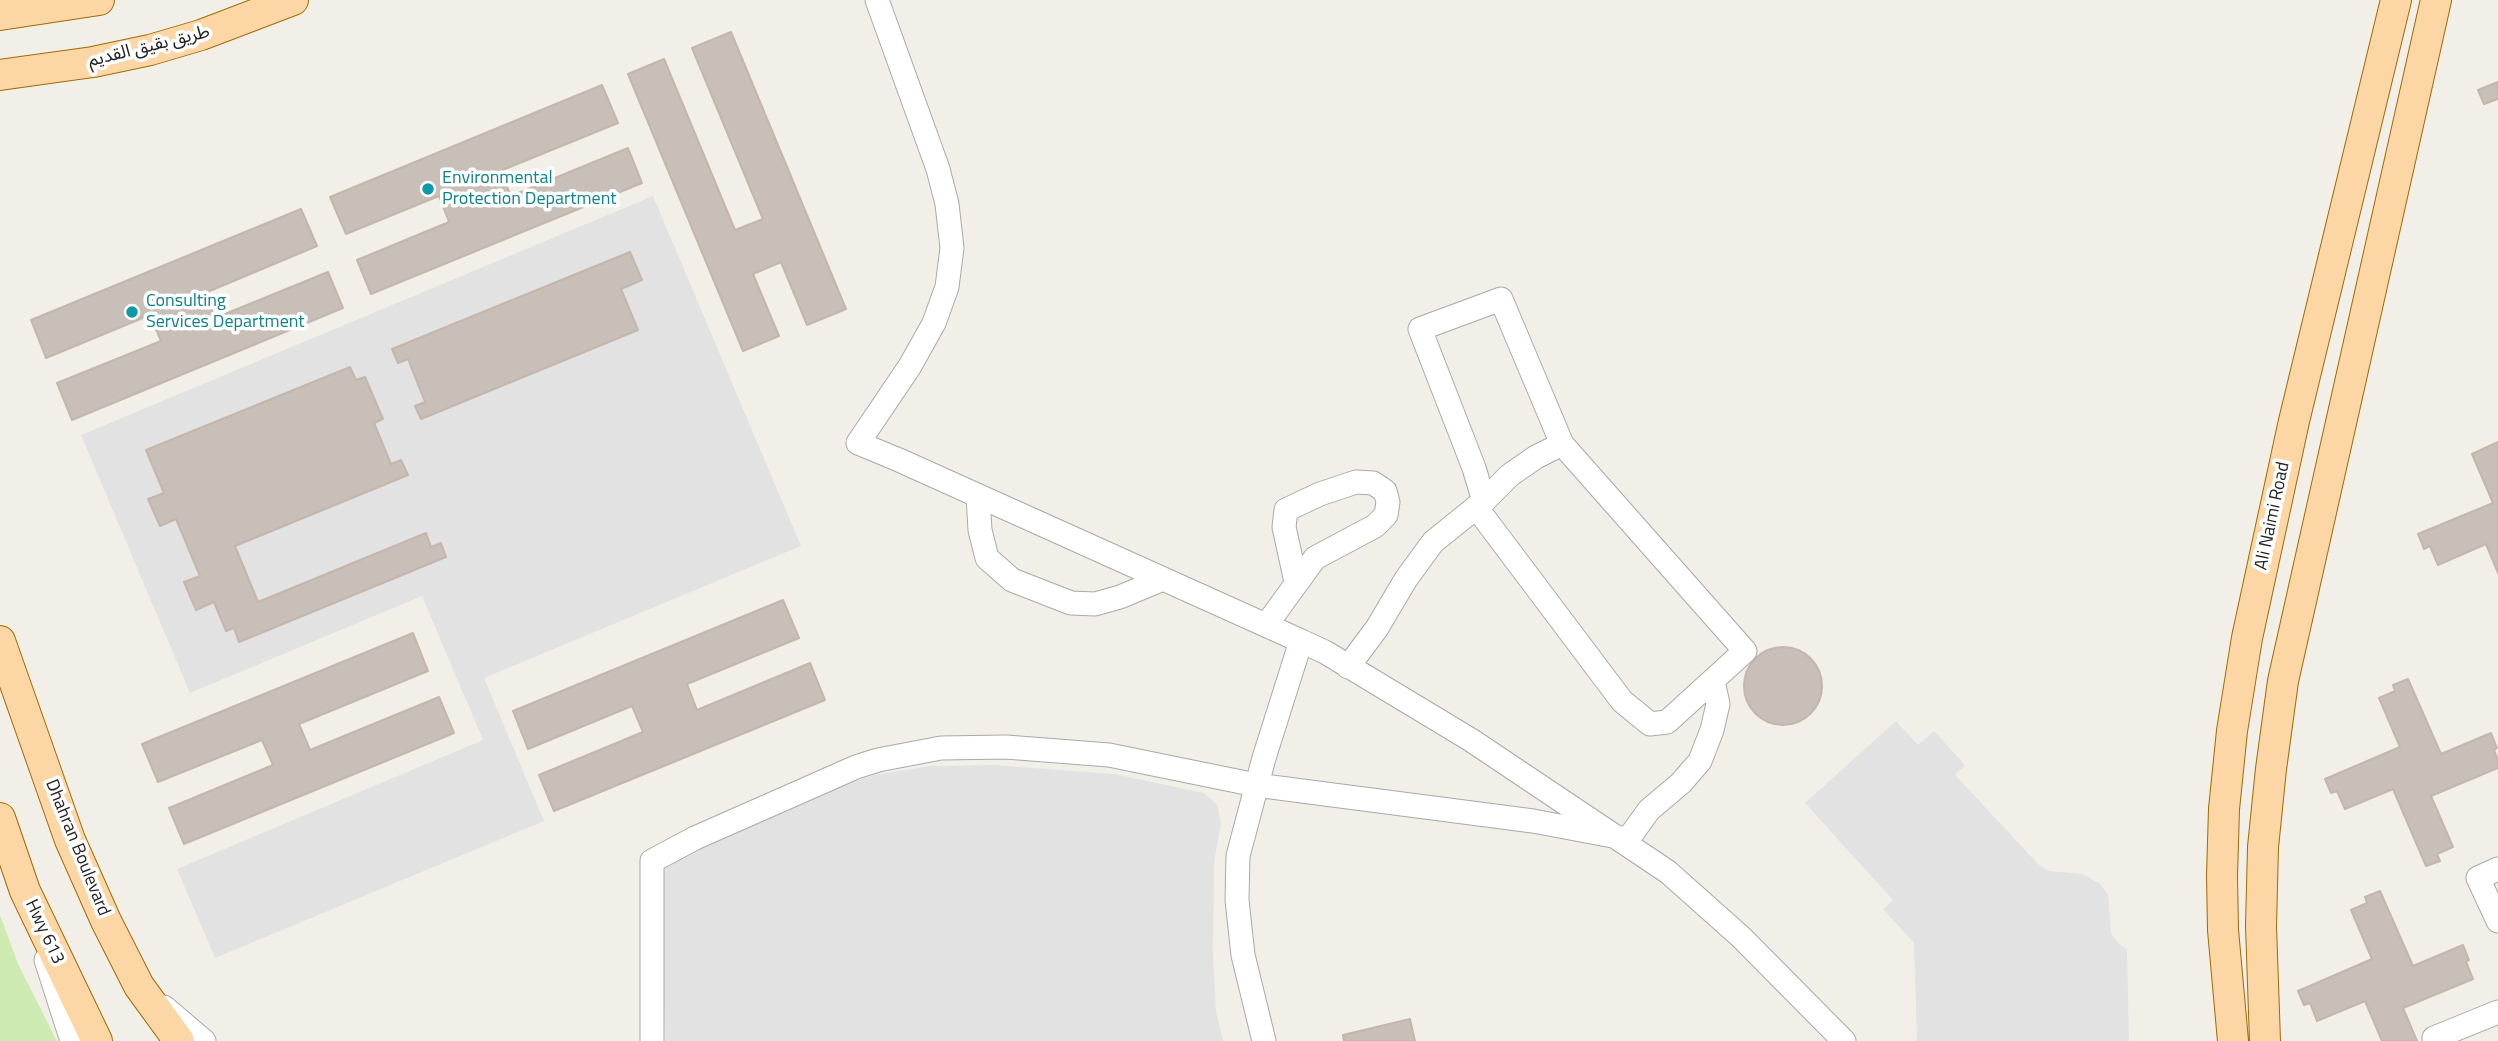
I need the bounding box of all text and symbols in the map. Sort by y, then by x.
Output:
street label: طريق بقيق القديم [86,21,212,73]
place label: Environmental Protection Department [442,168,617,210]
marker: Environmental Protection Department [420,181,436,197]
place label: Consulting Services Department [146,291,305,334]
marker: Consulting Services Department [124,304,140,320]
street label: Ali Naimi Road [2251,460,2295,572]
street label: Dhahran Boulevard [40,777,114,919]
street label: Hwy 613 [20,896,68,968]

